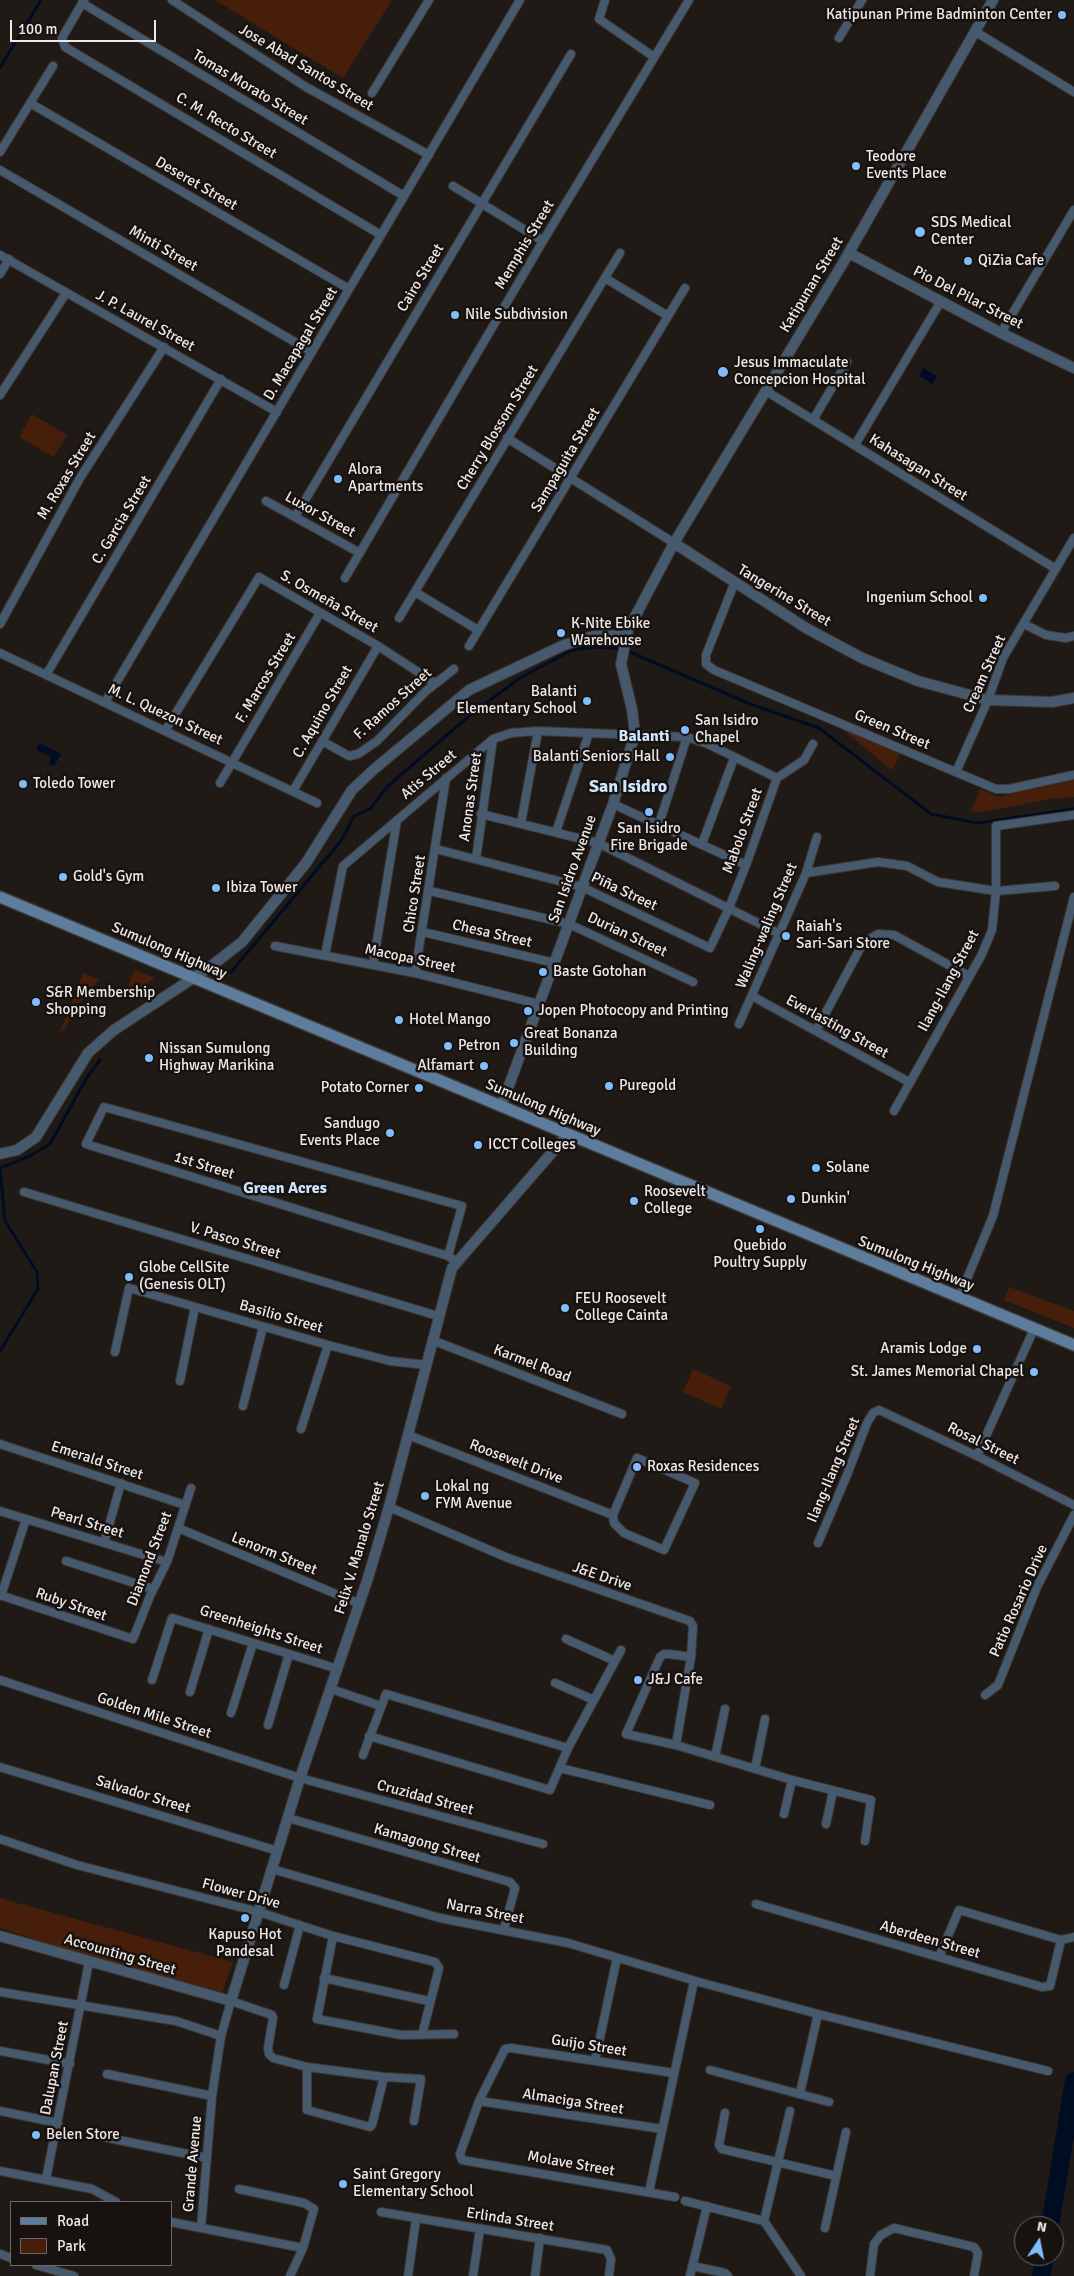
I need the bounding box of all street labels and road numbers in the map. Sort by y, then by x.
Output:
street label: Jose Abad Santos Street [235,21,377,115]
street label: Tomas Morato Street [189,46,311,130]
street label: C. M. Recto Street [172,89,280,163]
street label: Deseret Street [152,153,240,215]
street label: Memphis Street [491,197,559,293]
street label: Minti Street [126,222,200,276]
street label: Katipunan Street [776,234,848,336]
street label: Cairo Street [394,241,448,315]
street label: Pio Del Pilar Street [910,262,1026,334]
street label: D. Macapagal Street [260,284,342,404]
street label: J. P. Laurel Street [92,286,198,356]
street label: Cherry Blossom Street [453,362,543,494]
street label: Sampaguita Street [528,404,604,516]
street label: M. Roxas Street [34,429,100,523]
street label: Kahasagan Street [866,431,970,505]
street label: C. Garcia Street [89,472,155,568]
street label: Luxor Street [282,488,358,542]
street label: Tangerine Street [734,561,834,631]
street label: S. Osmeña Street [277,567,381,637]
street label: F. Marcos Street [232,630,300,726]
street label: Cream Street [960,632,1010,716]
street label: C. Aquino Street [289,663,357,761]
street label: F. Ramos Street [350,664,436,744]
street label: M. L. Quezon Street [105,681,225,749]
street label: Green Street [851,706,933,754]
street label: Atis Street [397,746,461,804]
street label: Anonas Street [456,751,486,843]
street label: Mabolo Street [719,786,767,876]
street label: San Isidro Avenue [545,813,601,925]
street label: Chico Street [400,854,430,934]
street label: Waling-waling Street [732,860,802,992]
street label: Piña Street [588,869,660,915]
street label: Durian Street [584,909,670,961]
street label: Chesa Street [450,916,534,952]
street label: Sumulong Highway [109,919,229,983]
street label: Ilang-Ilang Street [915,927,983,1035]
street label: Macopa Street [363,941,457,977]
street label: Everlasting Street [783,991,891,1063]
street label: Sumulong Highway [483,1076,603,1140]
street label: 1st Street [172,1148,236,1184]
street label: V. Pasco Street [187,1219,283,1263]
street label: Sumulong Highway [855,1233,977,1295]
street label: Basilio Street [237,1297,325,1337]
street label: Karmel Road [491,1341,573,1387]
street label: Ilang-Ilang Street [804,1415,864,1525]
street label: Rosal Street [944,1419,1022,1469]
street label: Roosevelt Drive [467,1436,565,1488]
street label: Emerald Street [49,1438,145,1484]
street label: Felix V. Manalo Street [331,1479,389,1617]
street label: Pearl Street [48,1503,126,1543]
street label: Diamond Street [124,1509,176,1609]
street label: Lenorm Street [229,1529,319,1579]
street label: Patio Rosario Drive [986,1542,1052,1660]
street label: J&E Drive [570,1558,634,1596]
street label: Ruby Street [33,1584,109,1626]
street label: Greenheights Street [197,1602,325,1658]
street label: Golden Mile Street [95,1689,213,1743]
street label: Salvador Street [93,1772,193,1818]
street label: Cruzidad Street [375,1776,475,1820]
street label: Kamagong Street [372,1820,482,1868]
street label: Flower Drive [200,1875,282,1913]
street label: Narra Street [445,1896,525,1928]
street label: Aberdeen Street [878,1917,982,1963]
street label: Accounting Street [62,1930,178,1980]
street label: Dalupan Street [37,2019,73,2117]
street label: Guijo Street [550,2031,628,2061]
street label: Almaciga Street [521,2085,625,2119]
street label: Grande Avenue [180,2115,206,2213]
street label: Molave Street [526,2147,616,2181]
street label: Erlinda Street [465,2204,555,2236]

